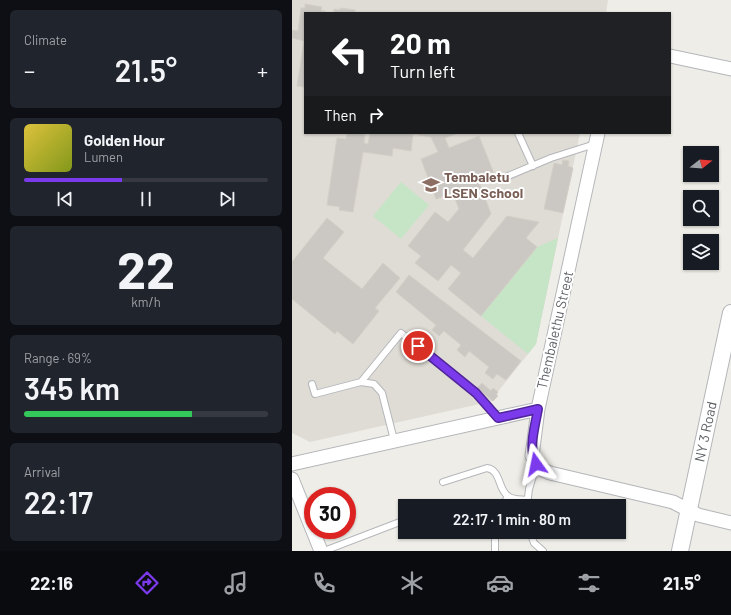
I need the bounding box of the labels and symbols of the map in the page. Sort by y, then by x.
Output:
north arrow [683,146,719,182]
place label: Tembaletu LSEN School [444,168,523,201]
school or university icon: Tembaletu LSEN School [421,175,441,195]
street label: Thembalethu Street [533,269,576,391]
pin [401,329,435,363]
street label: NY 3 Road [690,400,720,463]
position arrow [515,443,557,485]
speed limit sign: 30 [304,487,356,539]

